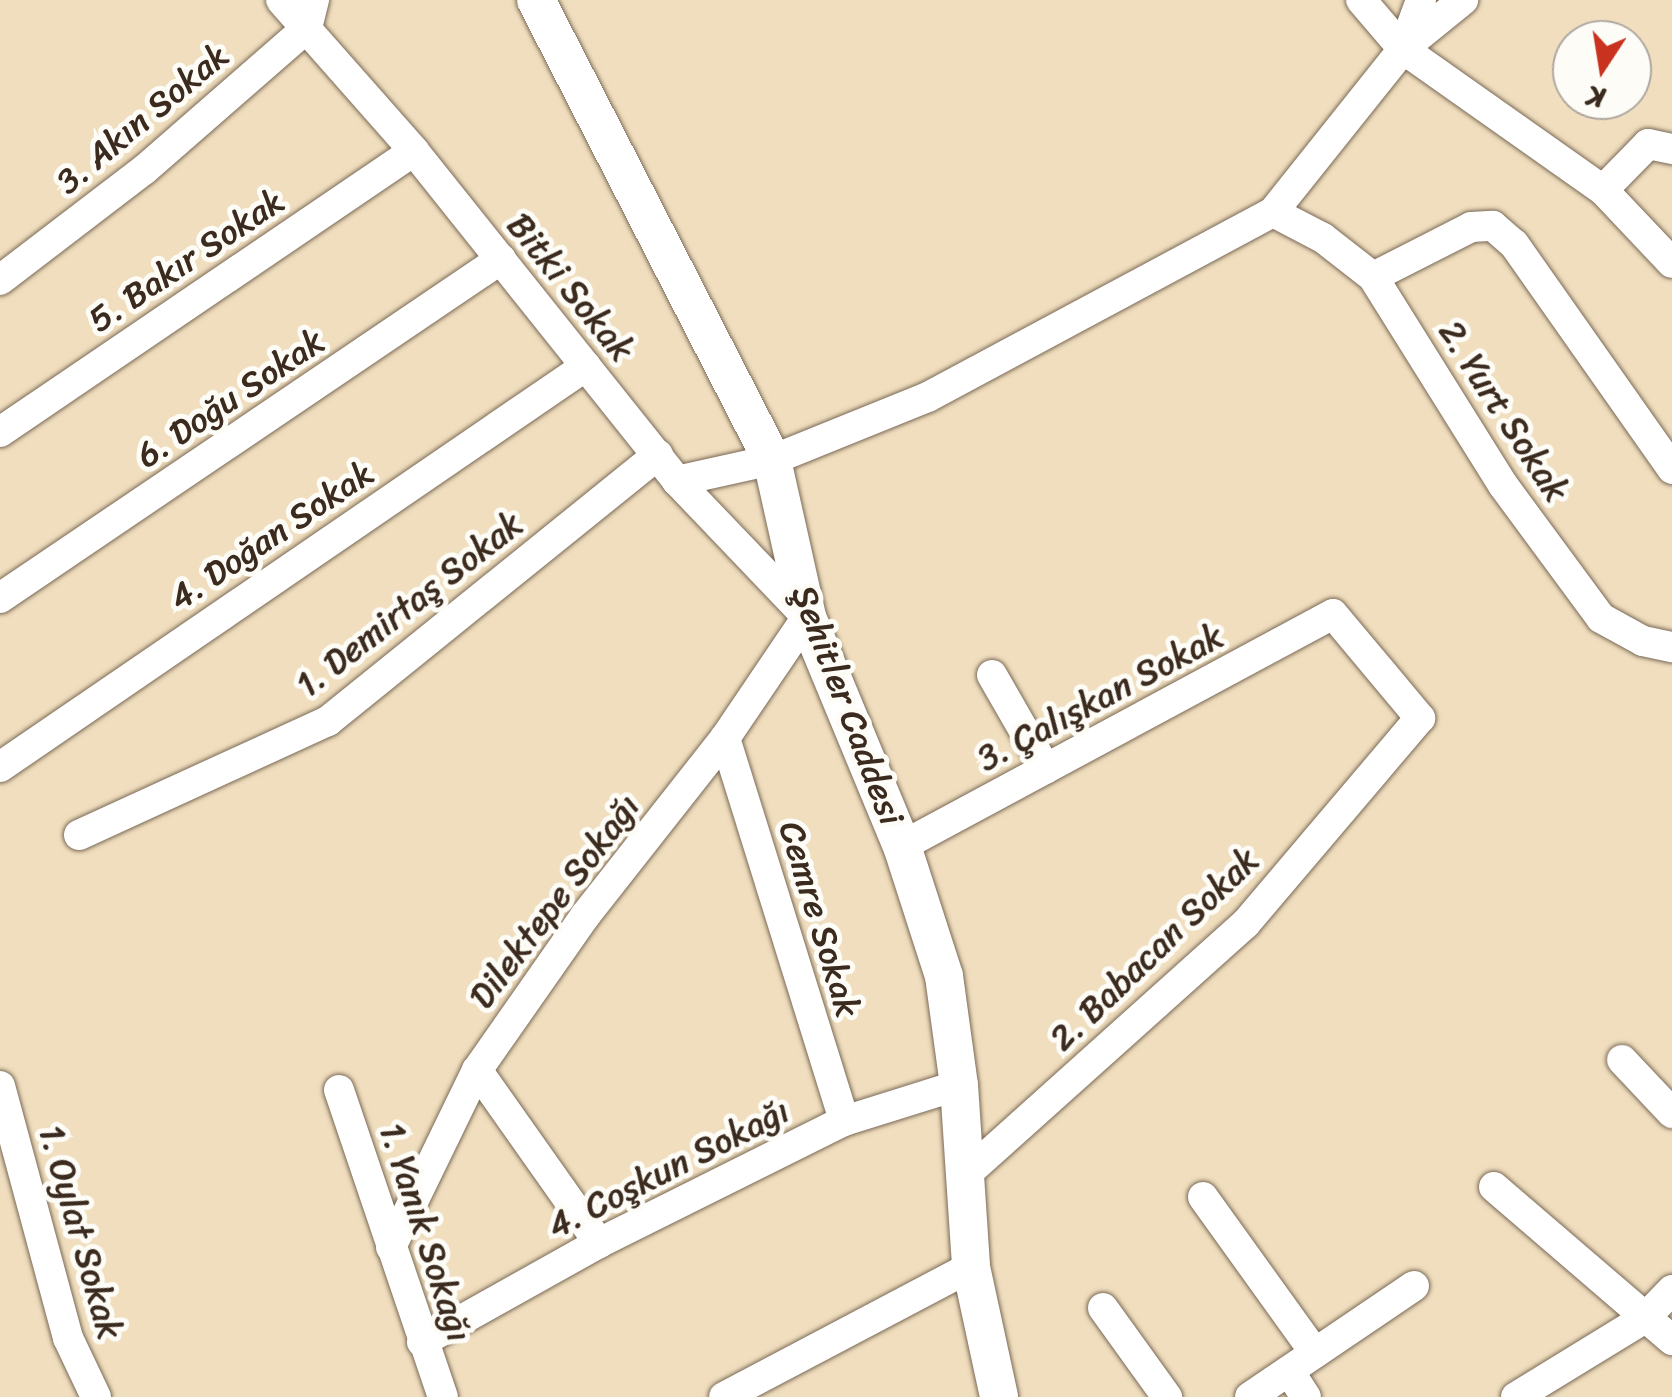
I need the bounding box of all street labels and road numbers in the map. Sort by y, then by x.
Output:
street label: 3. Akın Sokak [47,34,237,202]
street label: 5. Bakır Sokak [80,179,292,341]
street label: Bitki Sokak [498,204,644,370]
street label: 2. Yurt Sokak [1430,313,1578,509]
street label: 6. Doğu Sokak [128,320,332,476]
street label: 4. Doğan Sokak [161,451,381,619]
street label: 1. Demirtaş Sokak [287,503,531,705]
street label: Şehitler Caddesi [783,580,913,830]
street label: 3. Çalışkan Sokak [970,614,1230,780]
street label: Dilektepe Sokağı [460,786,648,1016]
street label: Cemre Sokak [770,816,870,1022]
street label: 2. Babacan Sokak [1041,839,1267,1059]
street label: 4. Coşkun Sokağı [540,1089,796,1247]
street label: 1. Yanık Sokağı [371,1117,481,1347]
street label: 1. Oylat Sokak [30,1120,132,1344]

